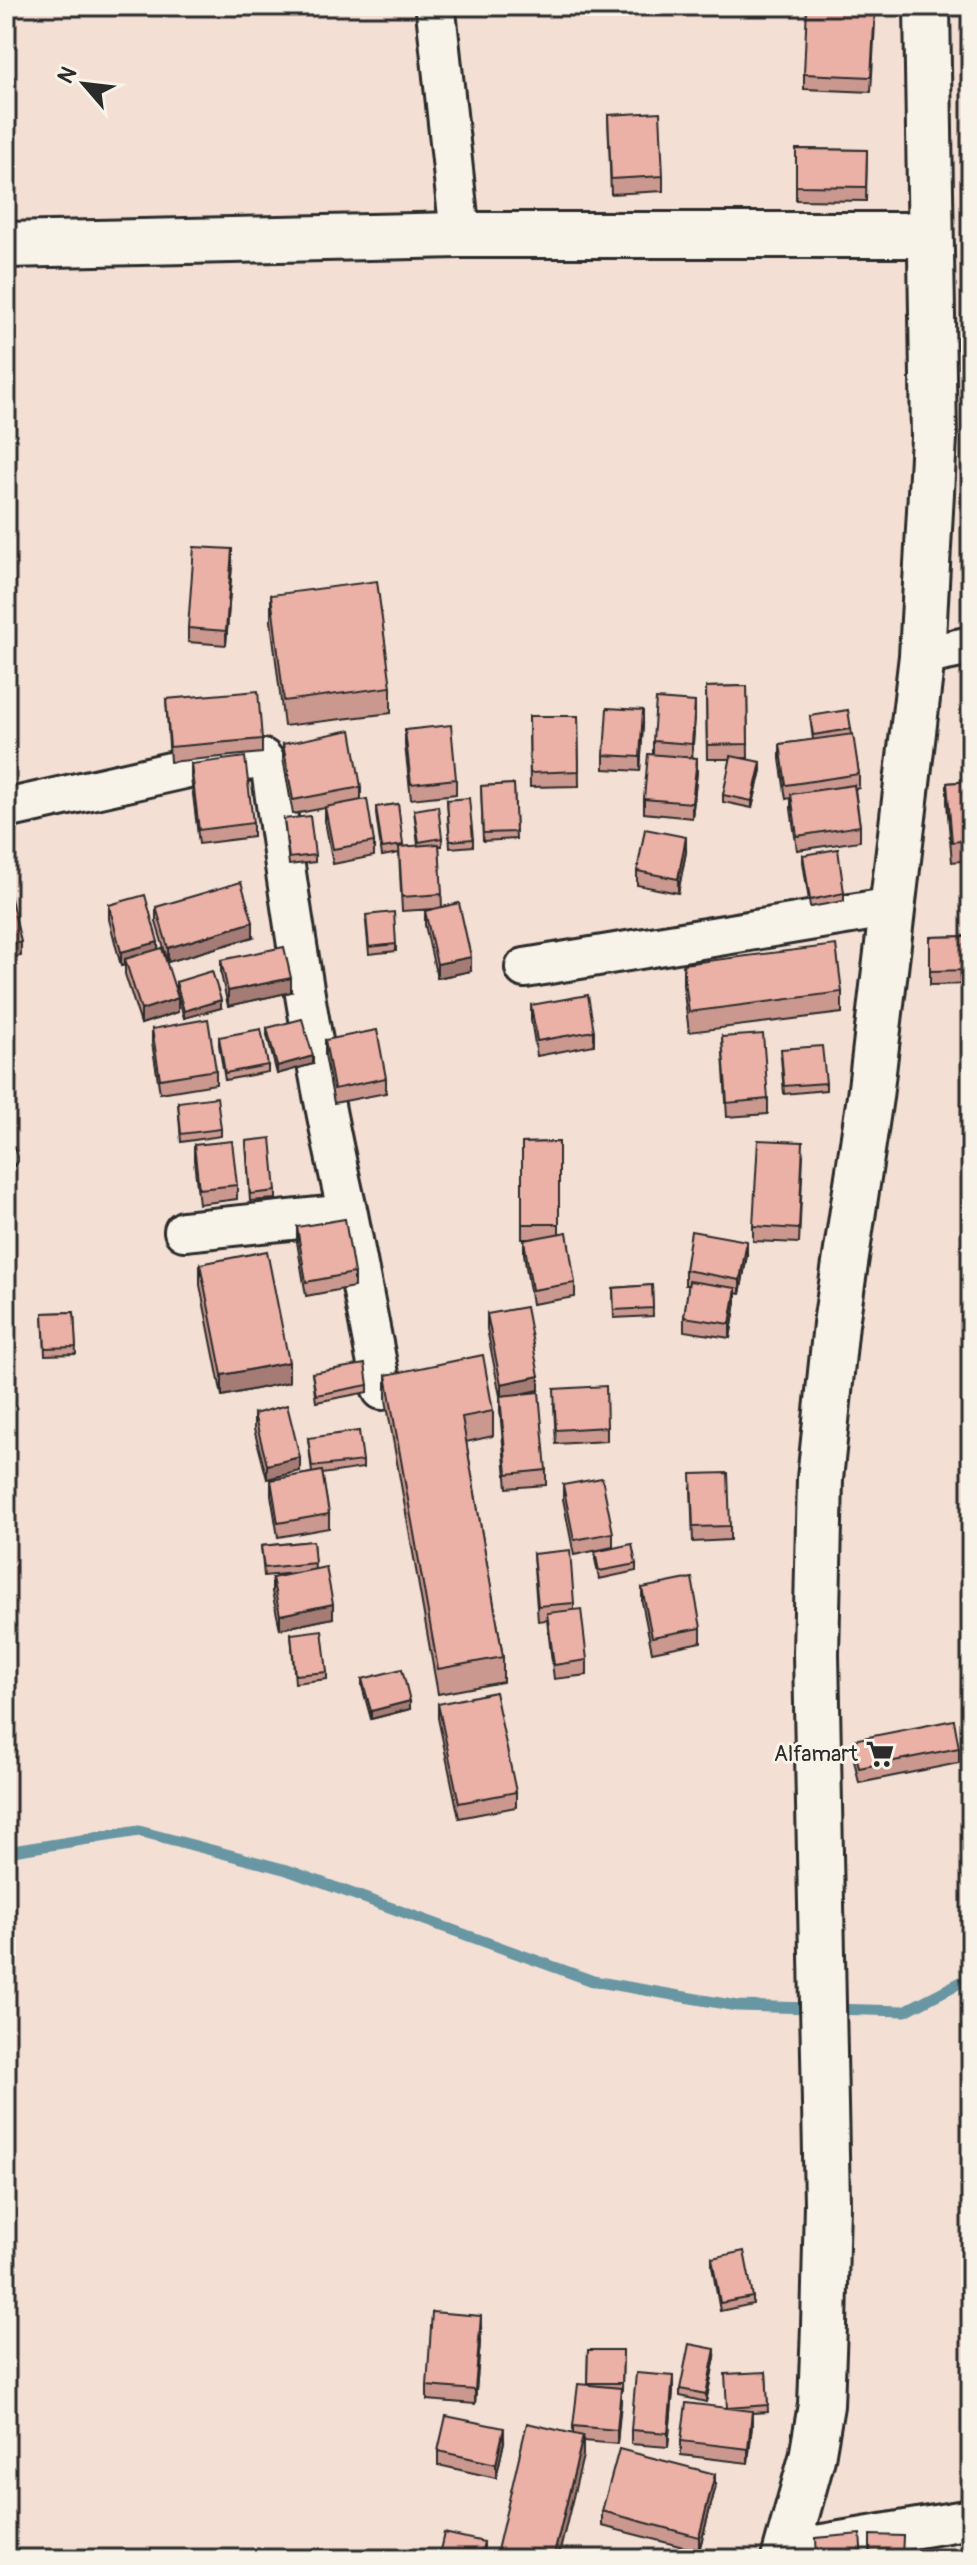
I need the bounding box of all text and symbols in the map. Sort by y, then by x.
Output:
north arrow [44,44,124,124]
text: N [51,62,83,88]
supermarket icon: Alfamart [865,1739,895,1769]
place label: Alfamart [774,1740,858,1768]

